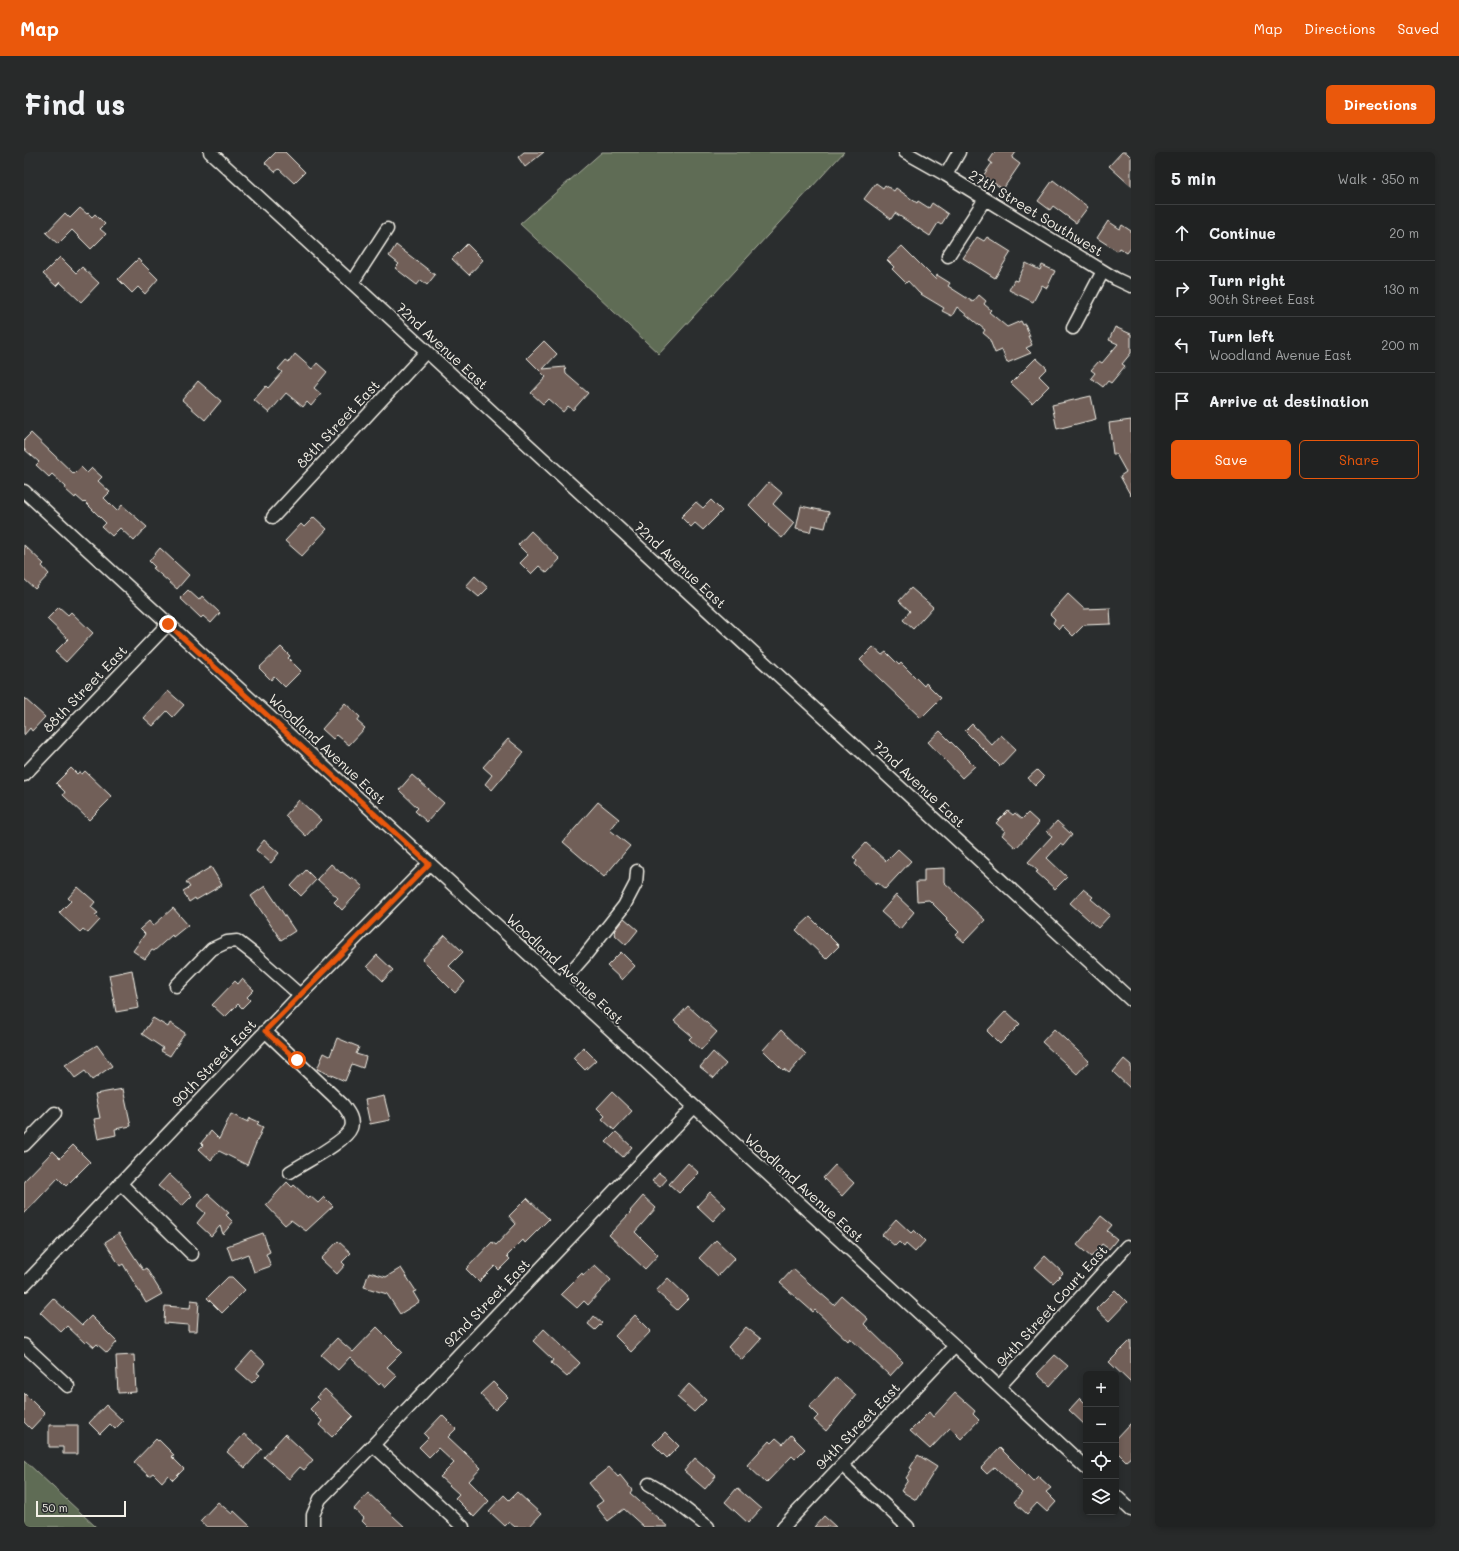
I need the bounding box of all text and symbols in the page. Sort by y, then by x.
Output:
text: Map [20,16,59,41]
text: Map [1254,19,1282,38]
text: Directions [1304,19,1375,38]
text: Saved [1397,19,1439,38]
button: Directions [1326,85,1435,124]
text: Find us [24,86,125,122]
street label: 27th Street Southwest [966,165,1107,260]
text: 5 min [1171,167,1216,189]
text: Walk · 350 m [1338,170,1419,187]
icon: ahead [1171,222,1193,244]
text: Continue [1209,223,1276,243]
text: 20 m [1389,224,1419,241]
text: Turn right [1209,270,1286,290]
icon: right [1171,278,1193,300]
text: 130 m [1383,280,1419,297]
text: 90th Street East [1209,290,1315,307]
street label: 72nd Avenue East [392,298,492,393]
text: Turn left [1209,326,1274,346]
icon: left [1171,334,1193,356]
text: 200 m [1381,336,1419,353]
text: Woodland Avenue East [1209,346,1352,363]
street label: 88th Street East [292,375,384,472]
icon: arrive [1171,390,1193,412]
text: Arrive at destination [1209,391,1369,411]
button: Save [1171,440,1291,479]
button: Share [1299,440,1419,479]
street label: 72nd Avenue East [630,517,730,612]
route end [159,615,177,633]
street label: 88th Street East [38,641,131,736]
street label: Woodland Avenue East [265,689,390,808]
street label: 72nd Avenue East [869,736,969,831]
street label: Woodland Avenue East [503,909,628,1028]
street label: 90th Street East [167,1015,260,1110]
route start [288,1051,306,1069]
street label: Woodland Avenue East [741,1129,868,1246]
street label: 94th Street Court East [992,1241,1111,1371]
street label: 92nd Street East [440,1254,534,1351]
map controls [1083,1371,1119,1515]
button: + [1083,1371,1119,1407]
street label: 94th Street East [811,1378,904,1473]
button: − [1083,1407,1119,1443]
button: locate [1083,1443,1119,1479]
button: layers [1083,1479,1119,1515]
scale bar [36,1499,126,1518]
text: 50 m [42,1500,68,1515]

